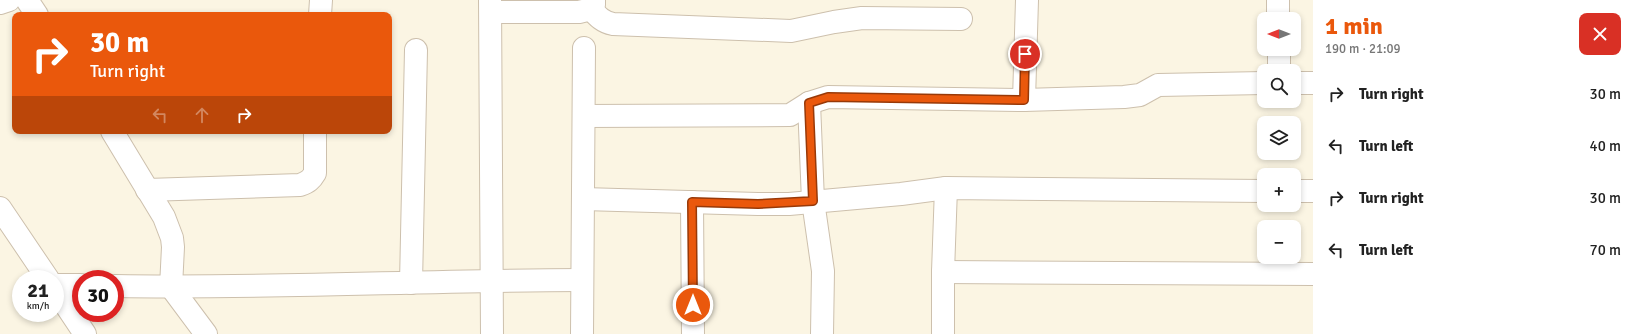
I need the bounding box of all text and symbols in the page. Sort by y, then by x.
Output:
text: 1 min [1325,11,1383,41]
north arrow [1257,12,1301,56]
map controls [1257,12,1301,264]
button: close [1579,13,1621,55]
text: 30 m [90,26,149,60]
icon: right [24,28,76,80]
pin [1008,37,1042,71]
text: 190 m · 21:09 [1325,41,1401,57]
icon: arrive [1014,43,1036,65]
text: Turn right [90,60,165,82]
button: search [1257,64,1301,108]
icon: right [1325,83,1347,105]
text: Turn right [1359,85,1424,103]
text: 30 m [1590,85,1621,103]
icon: left [149,104,171,126]
icon: ahead [191,104,213,126]
icon: right [233,104,255,126]
button: layers [1257,116,1301,160]
icon: left [1325,135,1347,157]
text: Turn left [1359,137,1413,155]
text: 40 m [1590,137,1621,155]
button: + [1257,168,1301,212]
icon: right [1325,187,1347,209]
text: Turn right [1359,189,1424,207]
text: 30 m [1590,189,1621,207]
button: − [1257,220,1301,264]
icon: left [1325,239,1347,261]
text: Turn left [1359,241,1413,259]
text: 70 m [1590,241,1621,259]
speed limit sign: 30 [72,270,124,322]
text: 21 [27,278,49,303]
position arrow [672,284,714,326]
text: km/h [27,300,49,312]

